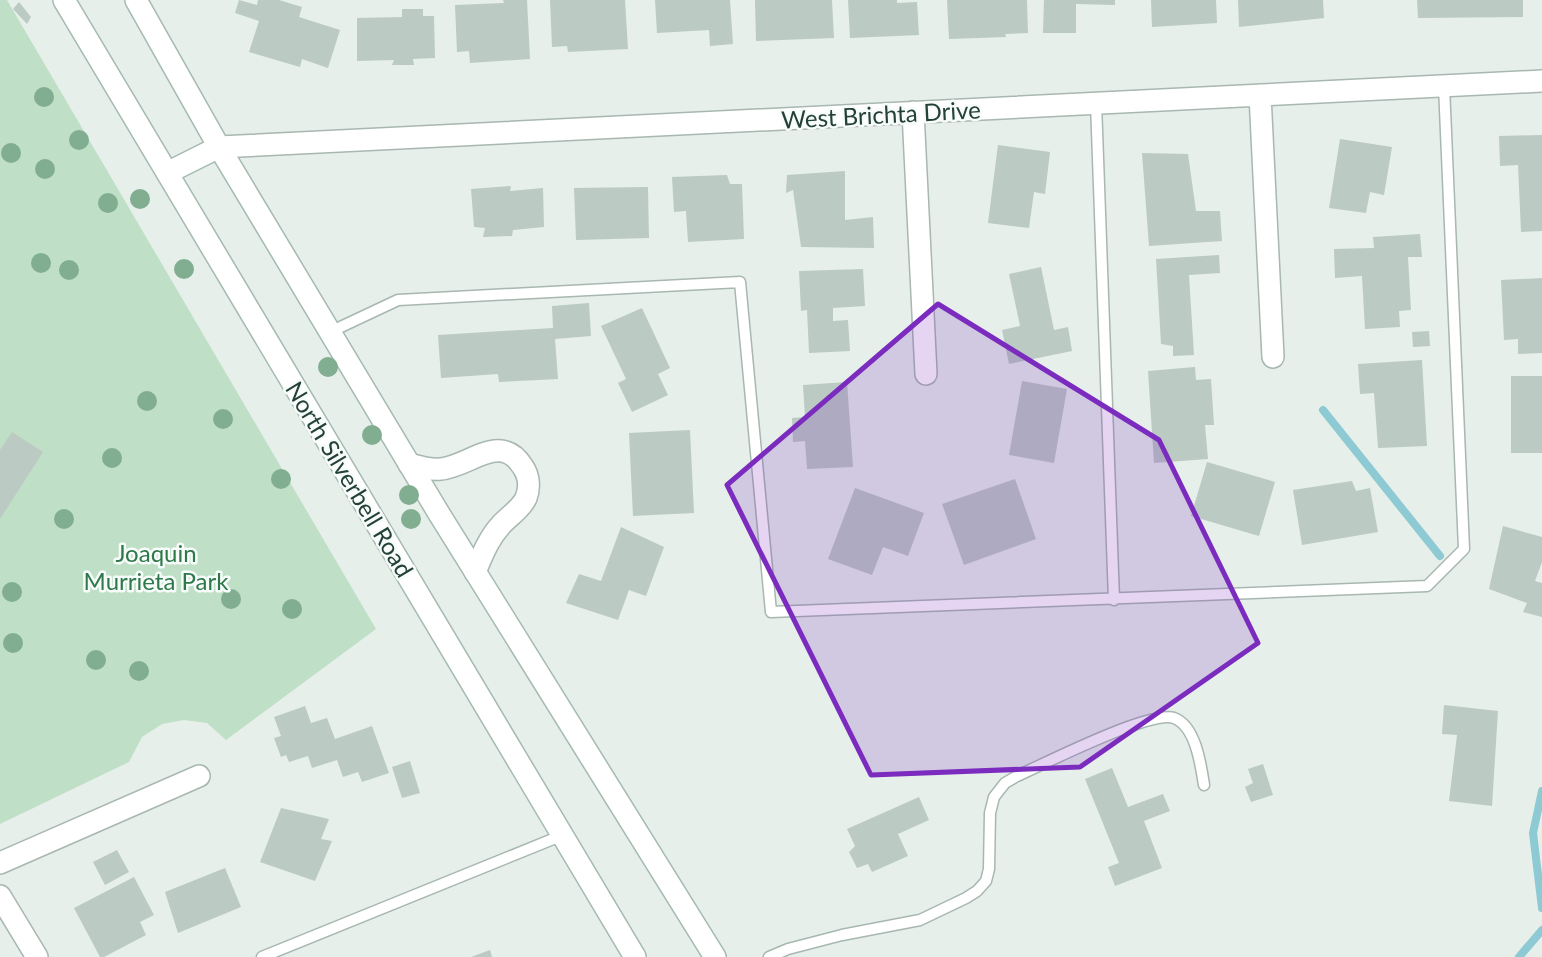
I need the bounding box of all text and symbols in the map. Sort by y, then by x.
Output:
street label: West Brichta Drive [781,94,981,134]
street label: North Silverbell Road [280,376,420,582]
park label: Joaquin Murrieta Park [84,538,229,595]

